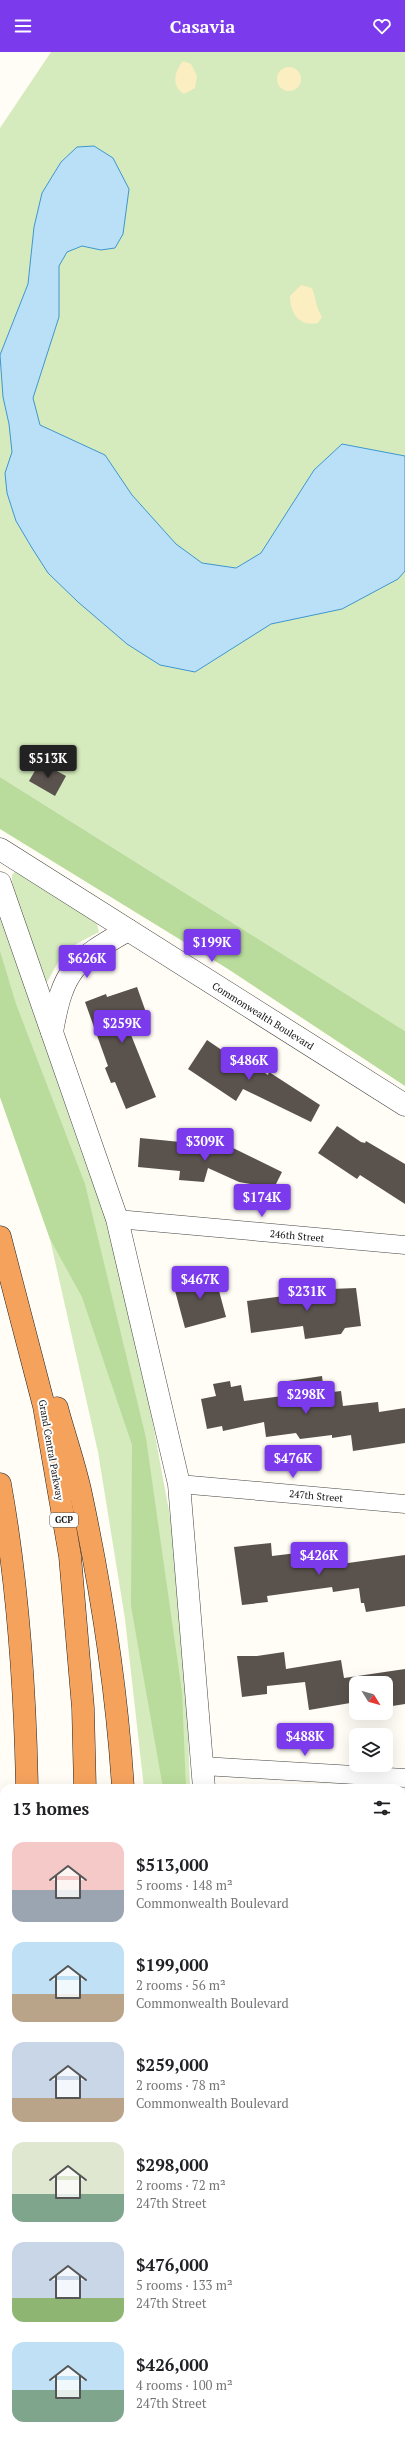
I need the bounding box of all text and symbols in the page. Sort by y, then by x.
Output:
text: Casavia [170,14,235,38]
icon: menu [12,15,34,37]
icon: heart [371,15,393,37]
pin: $513K [20,745,76,779]
text: $513K [29,749,67,767]
pin: $199K [184,929,240,963]
text: $199K [193,933,231,951]
pin: $626K [59,945,115,979]
text: $626K [68,949,106,967]
street label: Commonwealth Boulevard [210,979,317,1053]
pin: $259K [94,1010,150,1044]
text: $259K [103,1014,141,1032]
pin: $486K [221,1047,277,1081]
text: $486K [230,1051,268,1069]
pin: $309K [177,1128,233,1162]
text: $309K [186,1132,224,1150]
pin: $174K [234,1184,290,1218]
text: $174K [243,1188,281,1206]
street label: 246th Street [269,1227,325,1245]
pin: $467K [172,1266,228,1300]
text: $467K [181,1270,219,1288]
pin: $231K [279,1278,335,1312]
text: $231K [288,1282,326,1300]
pin: $298K [278,1381,334,1415]
text: $298K [287,1385,325,1403]
street label: Grand Central Parkway [36,1399,66,1502]
pin: $476K [265,1445,321,1479]
text: $476K [274,1449,312,1467]
street label: 247th Street [288,1487,344,1505]
road number: GCP [50,1513,78,1527]
pin: $426K [291,1542,347,1576]
text: $426K [300,1546,338,1564]
north arrow [349,1676,393,1720]
map controls [349,1676,393,1772]
pin: $488K [277,1723,333,1757]
text: $488K [286,1727,324,1745]
button: layers [349,1728,393,1772]
text: 13 homes [12,1797,89,1820]
icon: filters [371,1797,393,1819]
text: $513,000 [136,1853,208,1876]
icon: home [44,1858,92,1906]
text: 5 rooms · 148 m² [136,1876,233,1894]
text: Commonwealth Boulevard [136,1894,289,1912]
text: $199,000 [136,1953,208,1976]
icon: home [44,1958,92,2006]
text: 2 rooms · 56 m² [136,1976,226,1994]
text: Commonwealth Boulevard [136,1994,289,2012]
text: $259,000 [136,2053,208,2076]
icon: home [44,2058,92,2106]
text: 2 rooms · 78 m² [136,2076,226,2094]
text: Commonwealth Boulevard [136,2094,289,2112]
text: $298,000 [136,2153,208,2176]
icon: home [44,2158,92,2206]
text: 2 rooms · 72 m² [136,2176,226,2194]
text: 247th Street [136,2194,207,2212]
text: $476,000 [136,2253,208,2276]
icon: home [44,2258,92,2306]
text: 5 rooms · 133 m² [136,2276,233,2294]
text: 247th Street [136,2294,207,2312]
text: $426,000 [136,2353,208,2376]
icon: home [44,2358,92,2406]
text: 4 rooms · 100 m² [136,2376,233,2394]
text: 247th Street [136,2394,207,2412]

